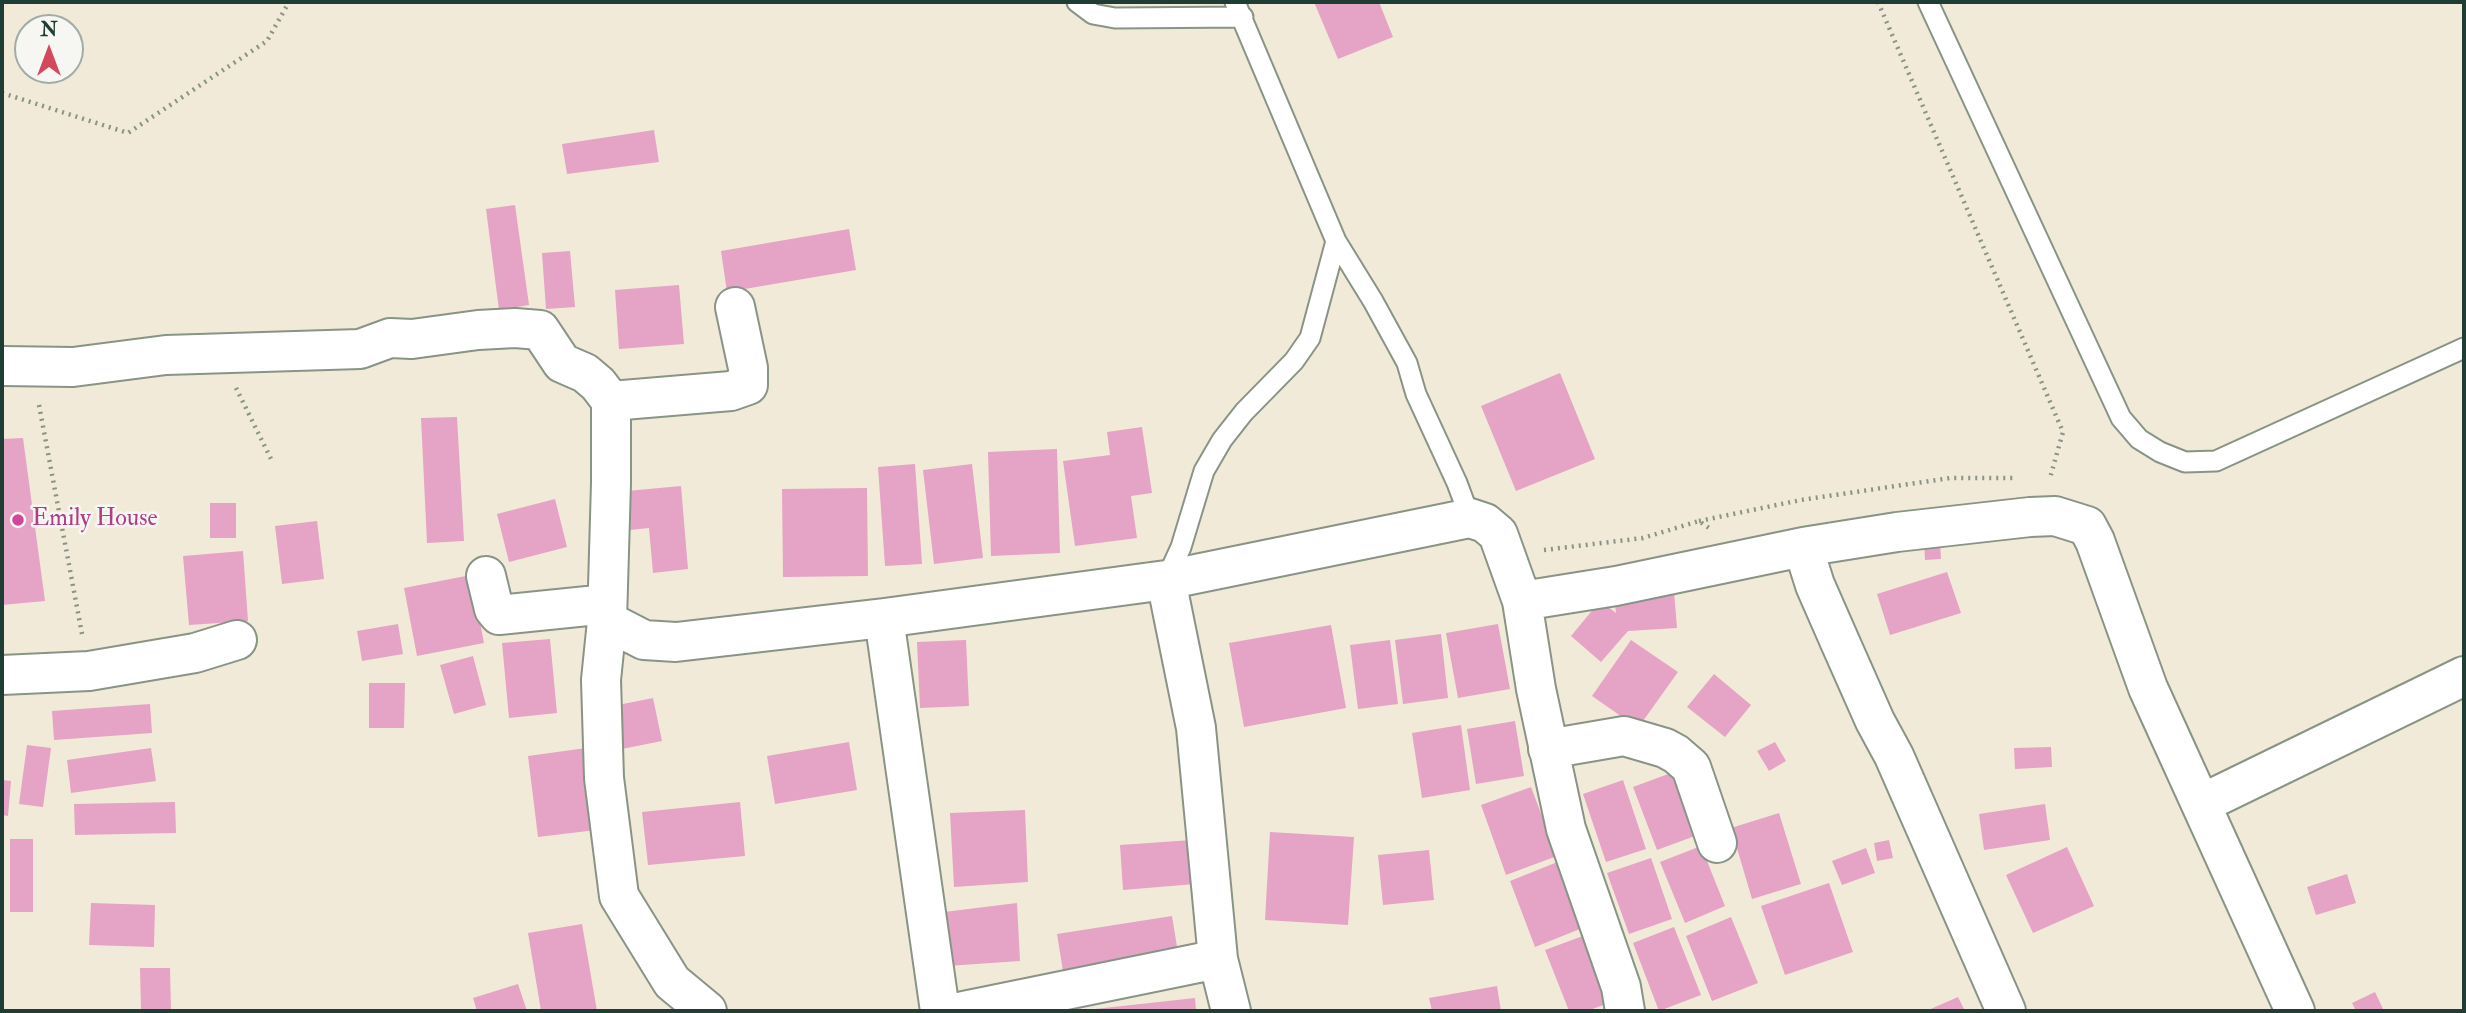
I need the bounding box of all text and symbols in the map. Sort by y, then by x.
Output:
north arrow [14,14,84,84]
text: N [40,18,58,42]
place label: Emily House [32,506,158,534]
marker: Emily House [10,512,26,528]

